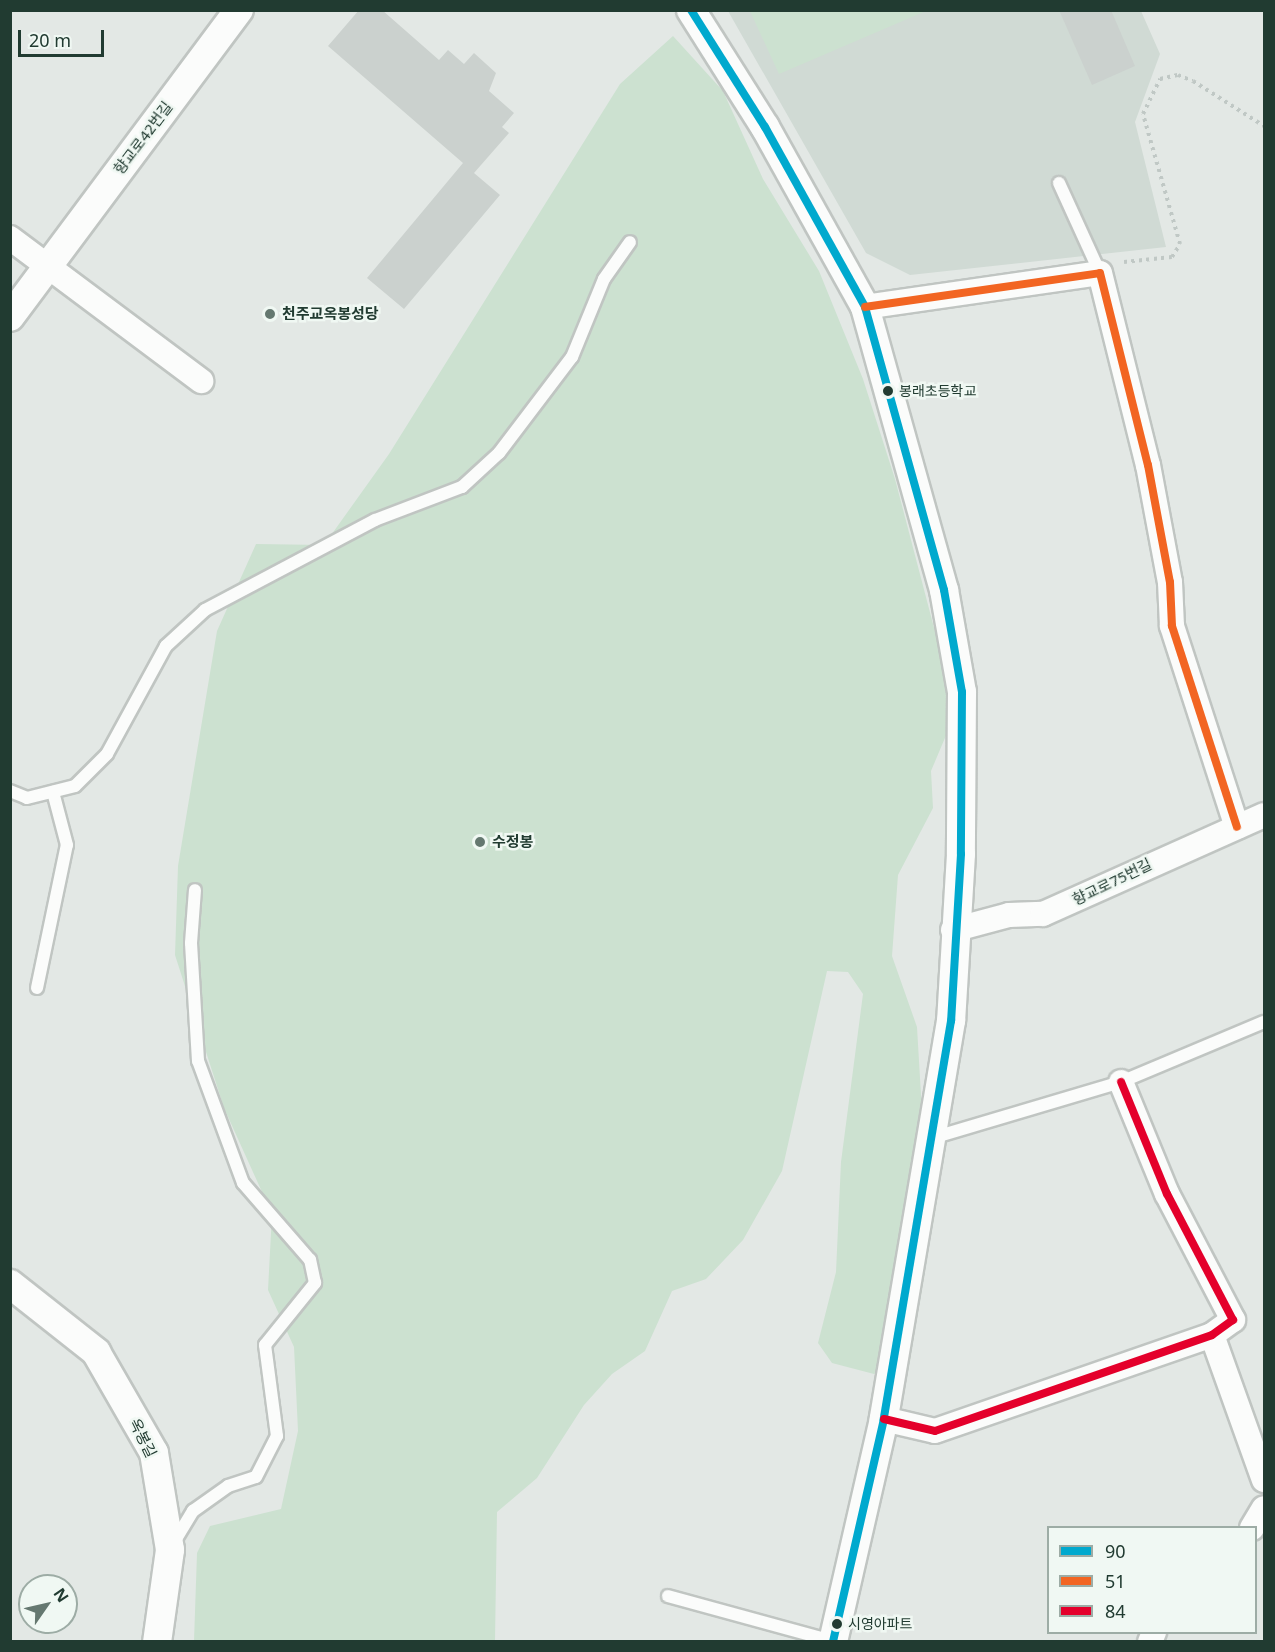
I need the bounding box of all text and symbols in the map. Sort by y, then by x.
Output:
scale bar [21,18,106,56]
text: 20 m [29,28,71,52]
street label: 향교로42번길 [110,98,176,178]
place label: 천주교옥봉성당 [282,305,379,323]
marker: 천주교옥봉성당 [263,307,277,321]
place label: 봉래초등학교 [899,383,976,399]
marker: 봉래초등학교 [882,385,894,397]
place label: 수정봉 [492,833,533,851]
marker: 수정봉 [473,835,487,849]
street label: 향교로75번길 [1069,855,1155,909]
street label: 옥봉길 [126,1415,160,1461]
legend [1047,1526,1257,1634]
text: 90 [1105,1539,1126,1563]
text: 51 [1105,1569,1126,1593]
north arrow [18,1574,78,1634]
text: N [49,1584,74,1607]
text: 84 [1105,1599,1126,1623]
place label: 시영아파트 [848,1616,912,1632]
marker: 시영아파트 [831,1618,843,1630]

